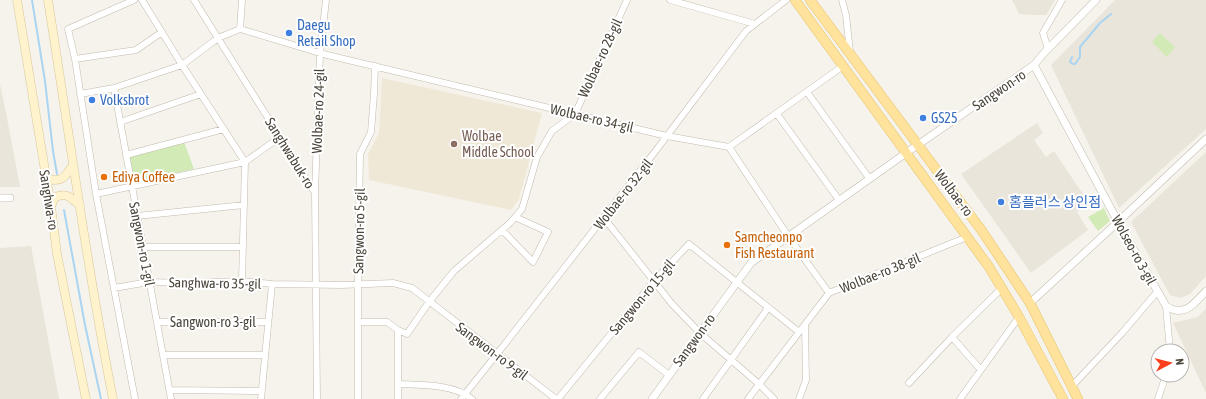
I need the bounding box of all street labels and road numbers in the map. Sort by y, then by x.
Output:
street label: Wolbae-ro 28-gil [575,16,625,100]
street label: Sangwon-ro [969,66,1029,114]
street label: Wolbae-ro 24-gil [309,68,327,154]
street label: Wolbae-ro 34-gil [549,101,636,135]
street label: Sanghwabuk-ro [262,115,318,191]
street label: Wolbae-ro 32-gil [590,155,656,233]
street label: Wolbae-ro [931,167,977,219]
street label: Sanghwa-ro [36,169,62,231]
street label: Sangwon-ro 5-gil [350,188,368,274]
street label: Sangwon-ro 1-gil [126,201,158,288]
street label: Wolseo-ro 3-gil [1108,212,1160,288]
street label: Wolbae-ro 38-gil [837,250,923,296]
street label: Sangwon-ro 15-gil [606,256,678,338]
street label: Sanghwa-ro 35-gil [169,274,262,292]
street label: Sangwon-ro [670,311,718,369]
street label: Sangwon-ro 3-gil [170,314,256,330]
street label: Sangwon-ro 9-gil [453,319,531,383]

